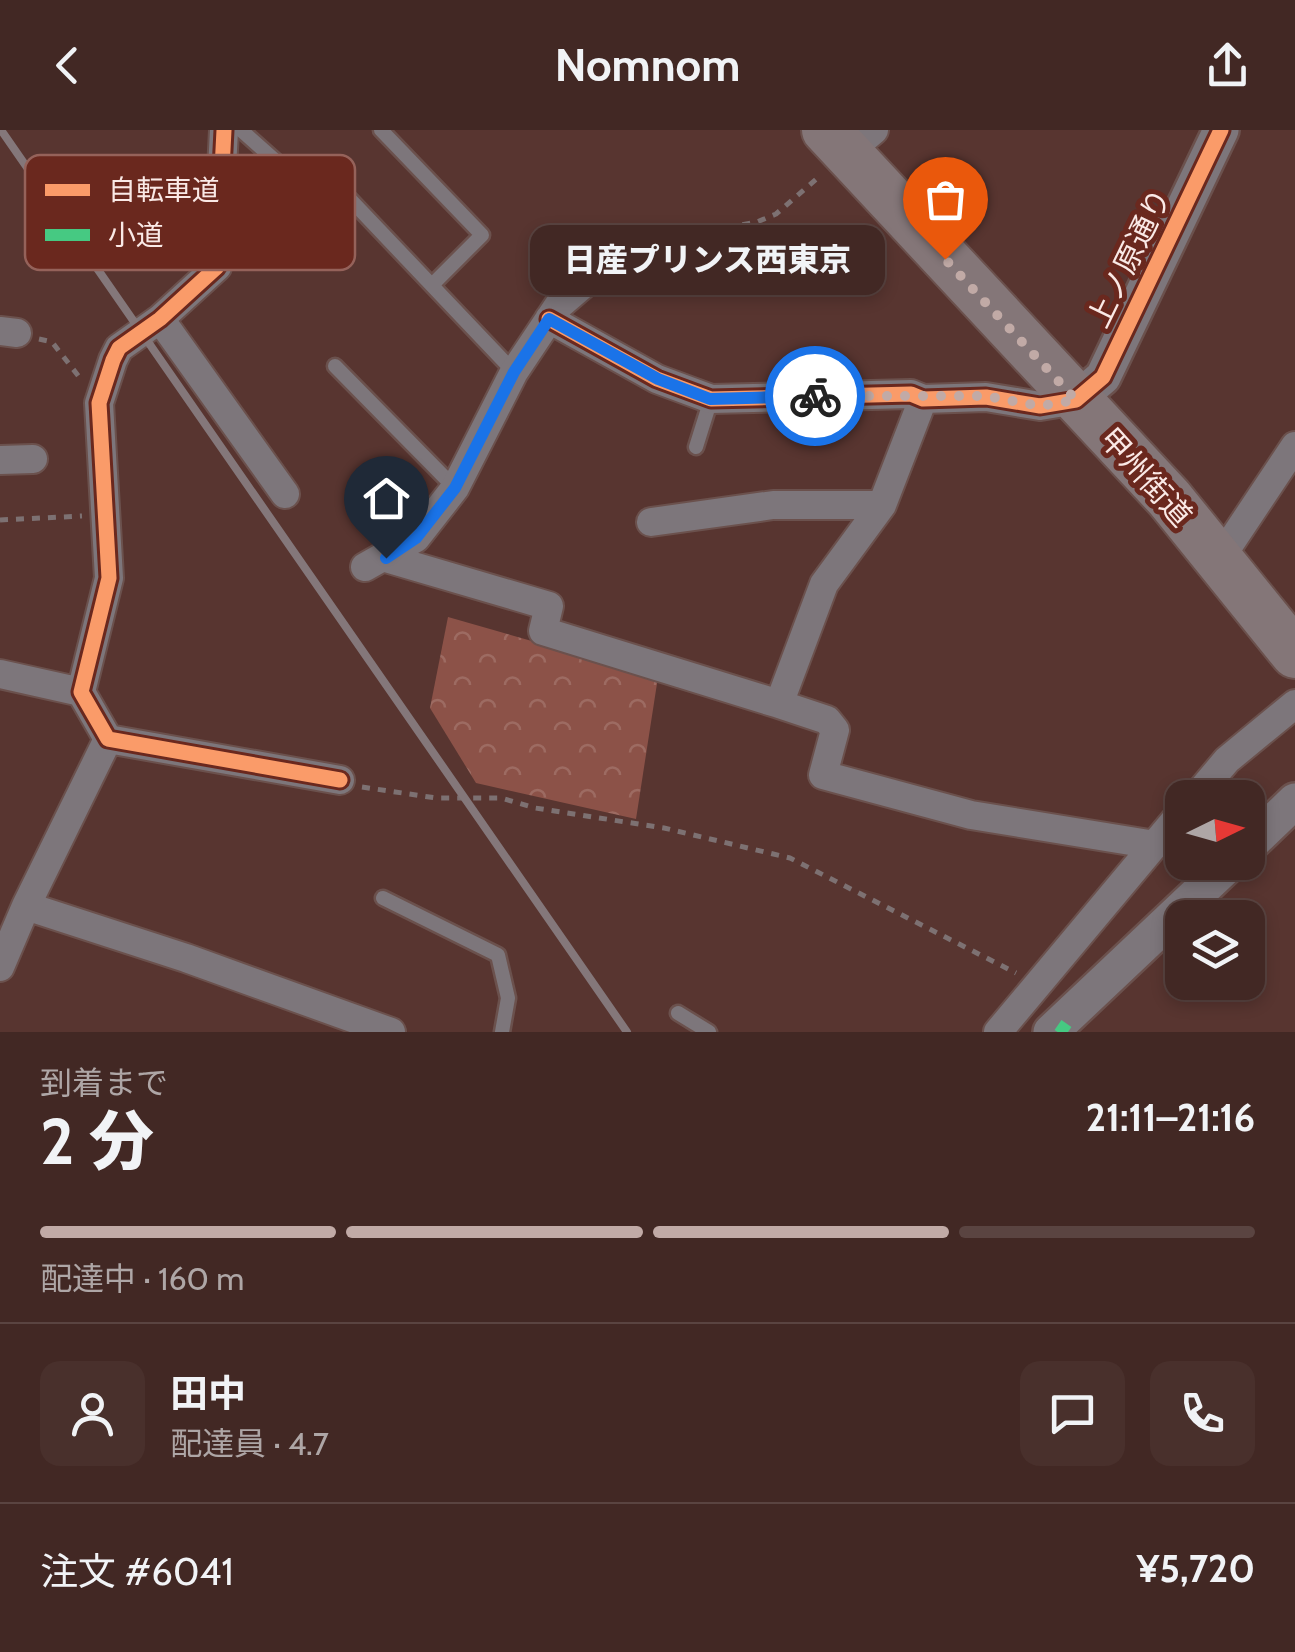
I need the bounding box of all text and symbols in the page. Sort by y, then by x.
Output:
icon: back [40,38,95,93]
text: Nomnom [555,38,740,92]
icon: share [1200,38,1255,93]
legend [25,155,355,270]
pin [903,157,988,260]
icon: bag [918,172,973,227]
text: 自転車道 [108,173,220,207]
street label: 上ノ原通り [1079,182,1179,334]
text: 小道 [108,218,164,252]
callout: 日産プリンス西東京 [530,224,885,294]
text: 日産プリンス西東京 [564,240,851,279]
courier [765,346,865,446]
icon: bike [788,369,843,424]
street label: 甲州街道 [1092,420,1200,534]
pin [344,456,429,559]
icon: home [359,471,414,526]
north arrow [1165,780,1265,880]
map controls [1165,780,1265,1000]
button: layers [1165,900,1265,1000]
text: 到着まで [40,1063,168,1102]
text: 21:11–21:16 [1086,1094,1255,1141]
text: 2 分 [40,1101,154,1180]
text: 配達中 · 160 m [40,1259,244,1298]
button: person [40,1361,145,1466]
button: chat [1020,1361,1125,1466]
button: phone [1150,1361,1255,1466]
text: 田中 [170,1370,246,1417]
text: 配達員 · 4.7 [170,1424,329,1463]
text: ¥5,720 [1137,1545,1255,1592]
text: 注文 #6041 [40,1548,234,1595]

